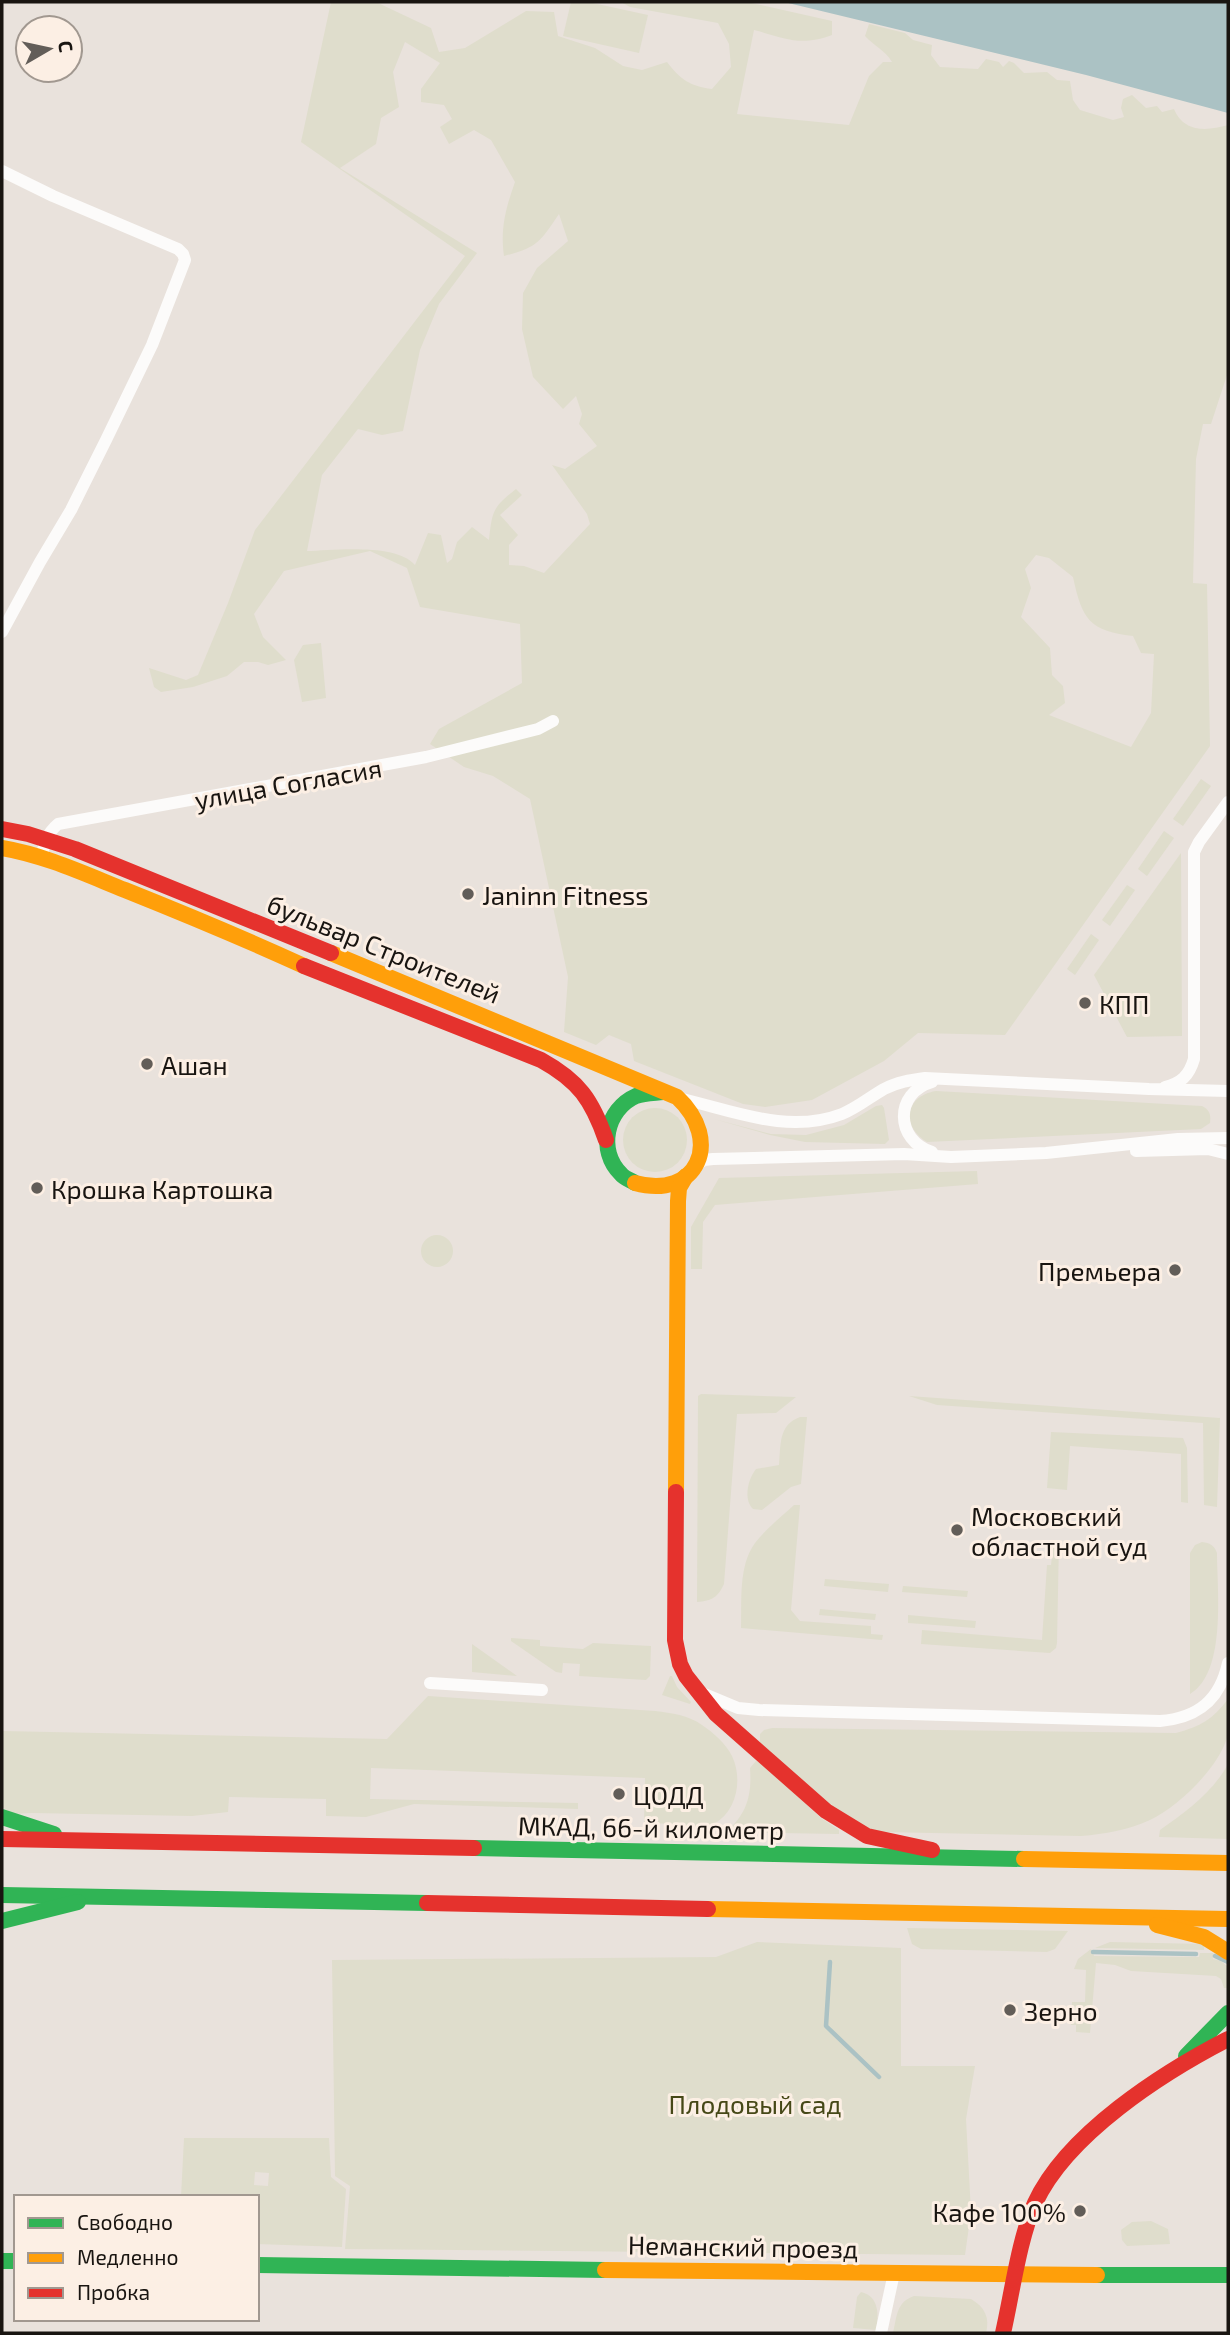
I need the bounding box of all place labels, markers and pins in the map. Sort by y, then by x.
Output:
place label: Janinn Fitness [482,879,649,910]
marker: Janinn Fitness [460,886,476,902]
place label: КПП [1099,988,1149,1019]
marker: КПП [1077,995,1093,1011]
place label: Ашан [161,1049,228,1080]
marker: Ашан [139,1056,155,1072]
place label: Крошка Картошка [51,1173,273,1204]
marker: Крошка Картошка [29,1180,45,1196]
place label: Премьера [1038,1255,1161,1286]
marker: Премьера [1167,1262,1183,1278]
place label: Московский областной суд [971,1500,1147,1562]
marker: Московский областной суд [949,1522,965,1538]
place label: ЦОДД [633,1779,704,1810]
marker: ЦОДД [611,1786,627,1802]
place label: Зерно [1024,1995,1097,2026]
marker: Зерно [1002,2002,1018,2018]
place label: Кафе 100% [933,2196,1066,2227]
marker: Кафе 100% [1072,2203,1088,2219]

